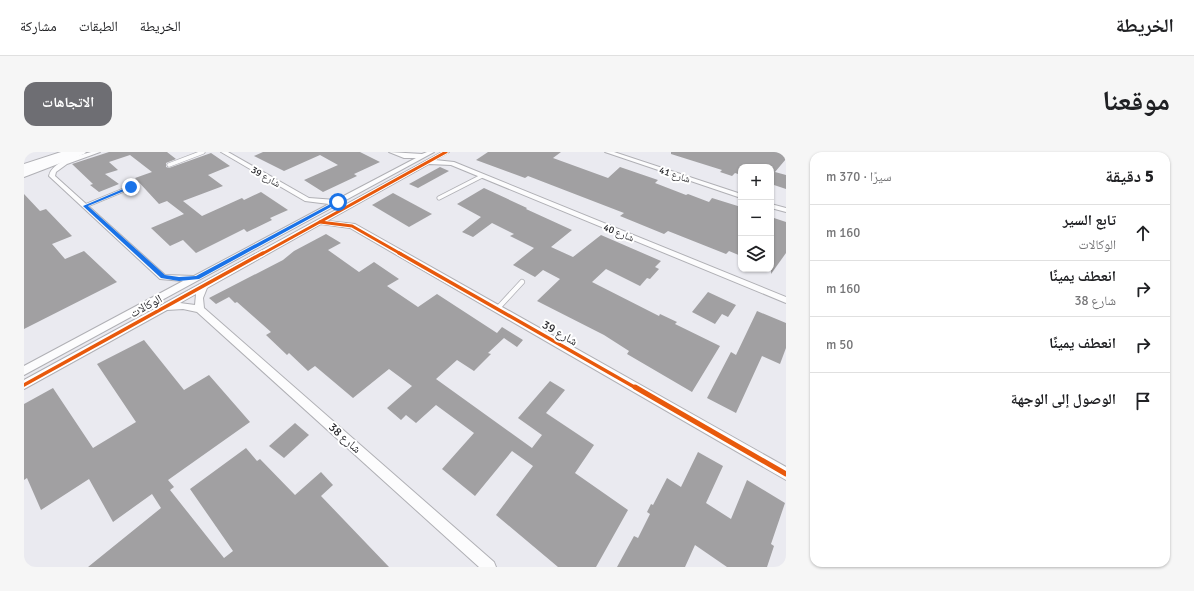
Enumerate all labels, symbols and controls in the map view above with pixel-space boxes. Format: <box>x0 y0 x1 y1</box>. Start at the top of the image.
text: الخريطة <box>1116 14 1174 38</box>
text: مشاركة <box>20 18 57 35</box>
text: الطبقات <box>79 18 118 35</box>
text: الخريطة <box>140 18 181 35</box>
button: الاتجاهات <box>24 82 112 126</box>
text: موقعنا <box>1102 84 1170 118</box>
street label: شارع 39 <box>249 164 283 190</box>
street label: شارع 41 <box>658 164 692 186</box>
map controls <box>738 164 774 272</box>
button: + <box>738 164 774 200</box>
text: 5 دقيقة <box>1105 166 1154 187</box>
text: سيرًا · 370 m <box>826 169 892 185</box>
route end <box>122 178 140 196</box>
route start <box>329 193 347 211</box>
button: − <box>738 200 774 236</box>
text: تابع السير <box>1063 211 1116 229</box>
street label: شارع 40 <box>602 221 636 245</box>
icon: ahead <box>1132 222 1154 244</box>
text: 160 m <box>826 225 860 241</box>
button: layers <box>738 236 774 272</box>
text: الوكالات <box>1079 237 1116 253</box>
text: انعطف يمينًا <box>1049 267 1116 285</box>
icon: right <box>1132 278 1154 300</box>
text: 160 m <box>826 281 860 297</box>
street label: الوكالات <box>128 291 165 321</box>
text: شارع 38 <box>1074 293 1116 309</box>
street label: شارع 39 <box>539 317 580 350</box>
text: انعطف يمينًا <box>1049 334 1116 352</box>
icon: right <box>1132 334 1154 356</box>
text: 50 m <box>826 337 853 353</box>
text: الوصول إلى الوجهة <box>1011 390 1116 408</box>
icon: arrive <box>1132 390 1154 412</box>
street label: شارع 38 <box>325 420 364 457</box>

